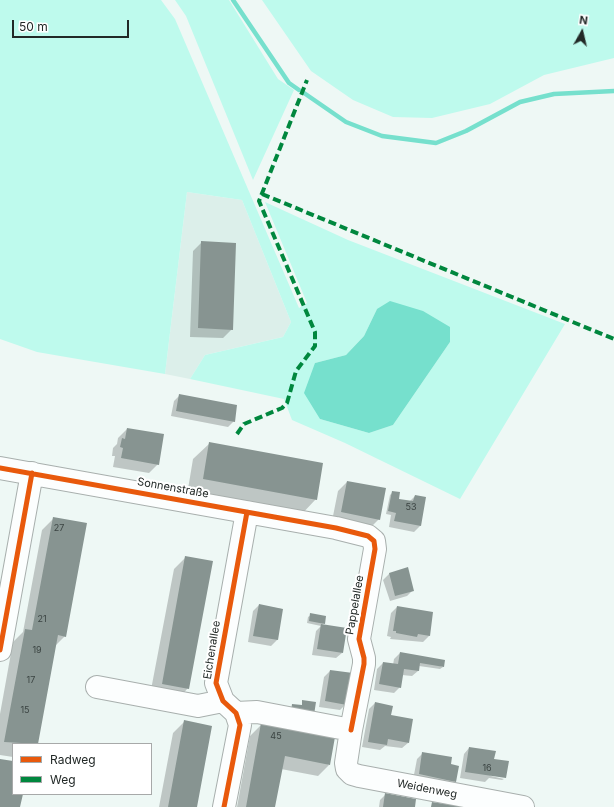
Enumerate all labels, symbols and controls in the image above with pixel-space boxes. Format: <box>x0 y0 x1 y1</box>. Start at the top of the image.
scale bar <box>14 12 131 38</box>
north arrow <box>562 12 602 52</box>
text: N <box>579 13 589 28</box>
text: 50 m <box>19 19 48 34</box>
street label: Sonnenstraße <box>136 475 210 501</box>
house number: 53 <box>405 502 417 512</box>
house number: 27 <box>54 523 64 533</box>
street label: Pappelallee <box>343 574 367 636</box>
house number: 21 <box>37 614 47 624</box>
street label: Eichenallee <box>201 620 223 680</box>
house number: 19 <box>32 645 42 655</box>
house number: 17 <box>27 675 35 685</box>
house number: 15 <box>20 705 30 715</box>
house number: 45 <box>270 731 282 741</box>
legend <box>12 743 152 795</box>
text: Radweg <box>50 752 96 767</box>
house number: 16 <box>482 763 492 773</box>
text: Weg <box>50 772 76 787</box>
street label: Weidenweg <box>396 777 458 801</box>

